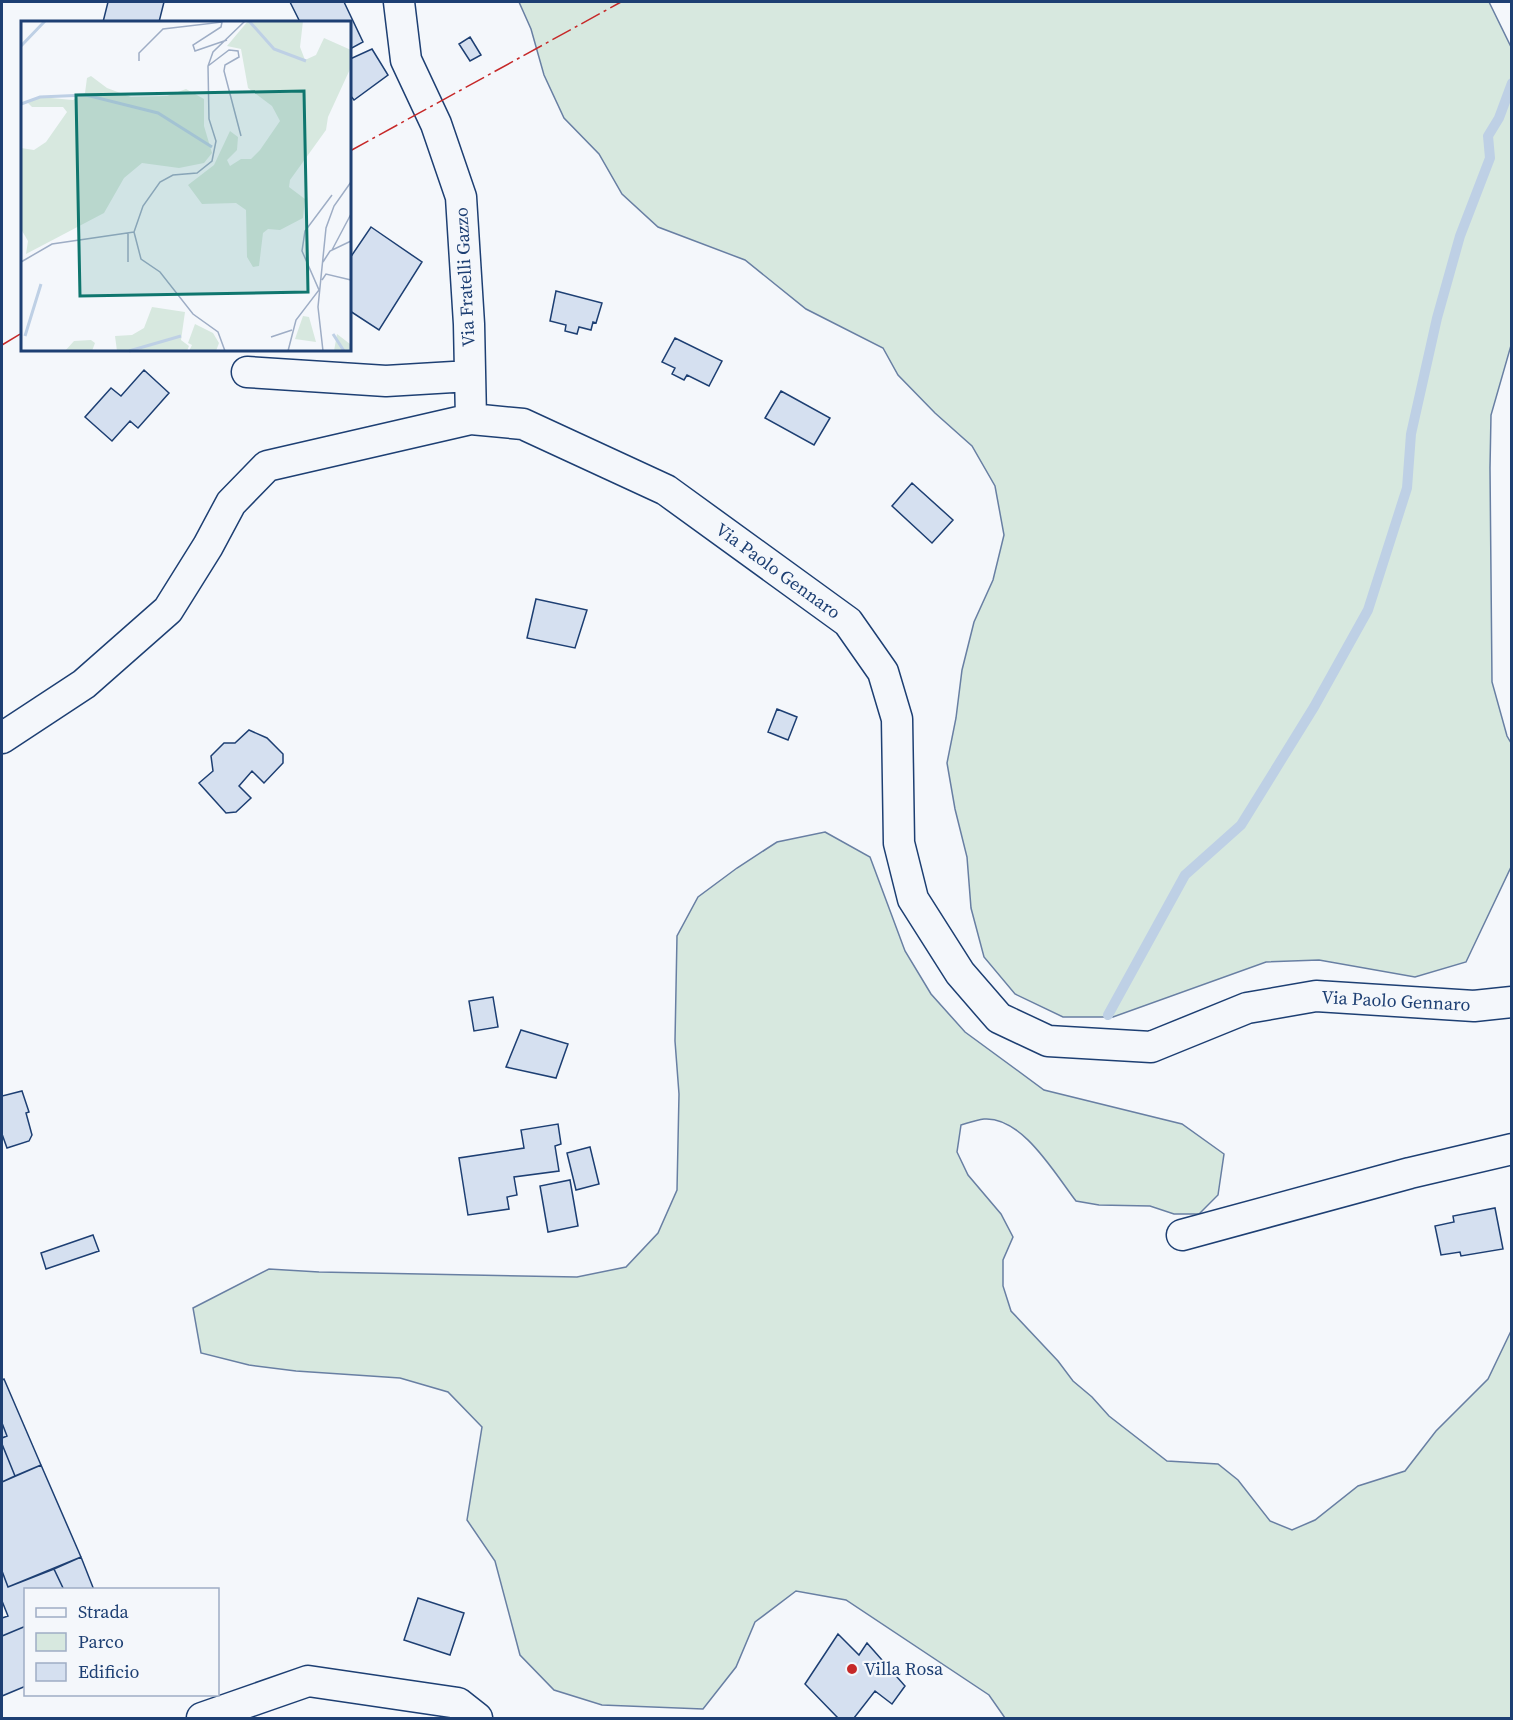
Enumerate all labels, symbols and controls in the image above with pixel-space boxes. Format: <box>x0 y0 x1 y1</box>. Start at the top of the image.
inset map <box>21 21 351 351</box>
street label: Via Fratelli Gazzo <box>448 206 481 347</box>
street label: Via Paolo Gennaro <box>711 517 846 625</box>
street label: Via Paolo Gennaro <box>1321 984 1471 1017</box>
legend <box>24 1588 219 1696</box>
text: Strada <box>78 1599 129 1624</box>
text: Parco <box>78 1629 124 1654</box>
place label: Villa Rosa <box>864 1656 944 1681</box>
text: Edificio <box>78 1659 139 1684</box>
marker: Villa Rosa <box>845 1662 859 1676</box>

